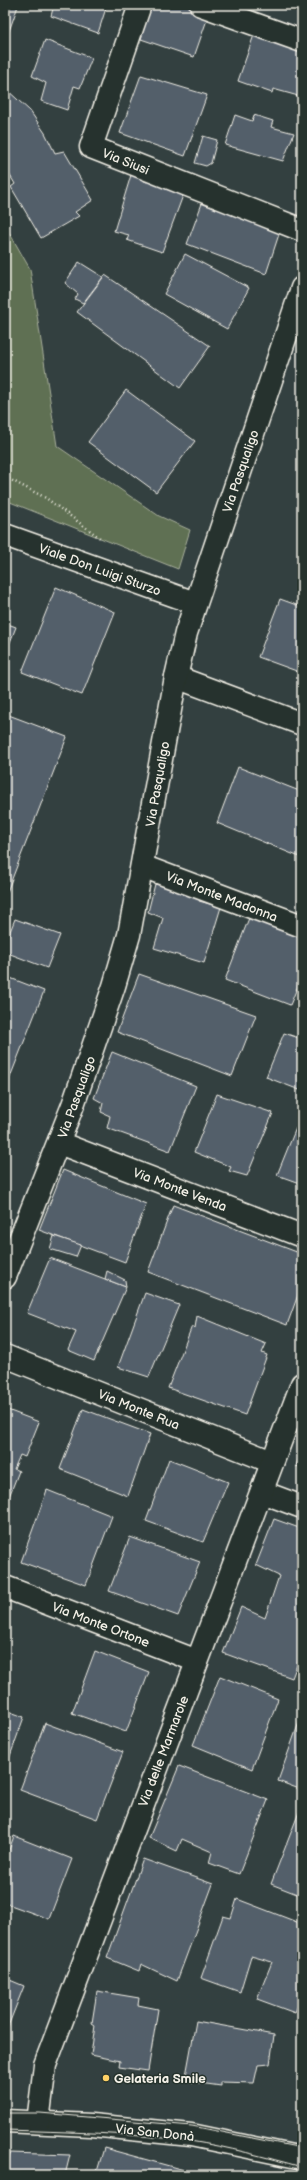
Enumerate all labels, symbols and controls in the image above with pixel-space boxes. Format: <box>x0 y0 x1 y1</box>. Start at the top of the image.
street label: Via Siusi <box>100 145 151 179</box>
street label: Via Pasqualigo <box>219 428 263 515</box>
street label: Viale Don Luigi Sturzo <box>36 540 163 600</box>
street label: Via Pasqualigo <box>143 740 173 828</box>
street label: Via Monte Madonna <box>164 868 280 926</box>
street label: Via Pasqualigo <box>55 1054 99 1141</box>
street label: Via Monte Venda <box>130 1165 229 1215</box>
street label: Via Monte Rua <box>96 1386 182 1434</box>
street label: Via Monte Ortone <box>49 1599 152 1651</box>
street label: Via delle Marmarole <box>135 1693 193 1809</box>
place label: Gelateria Smile <box>114 2071 206 2087</box>
marker: Gelateria Smile <box>101 2073 111 2083</box>
street label: Via San Donà <box>115 2121 195 2145</box>

